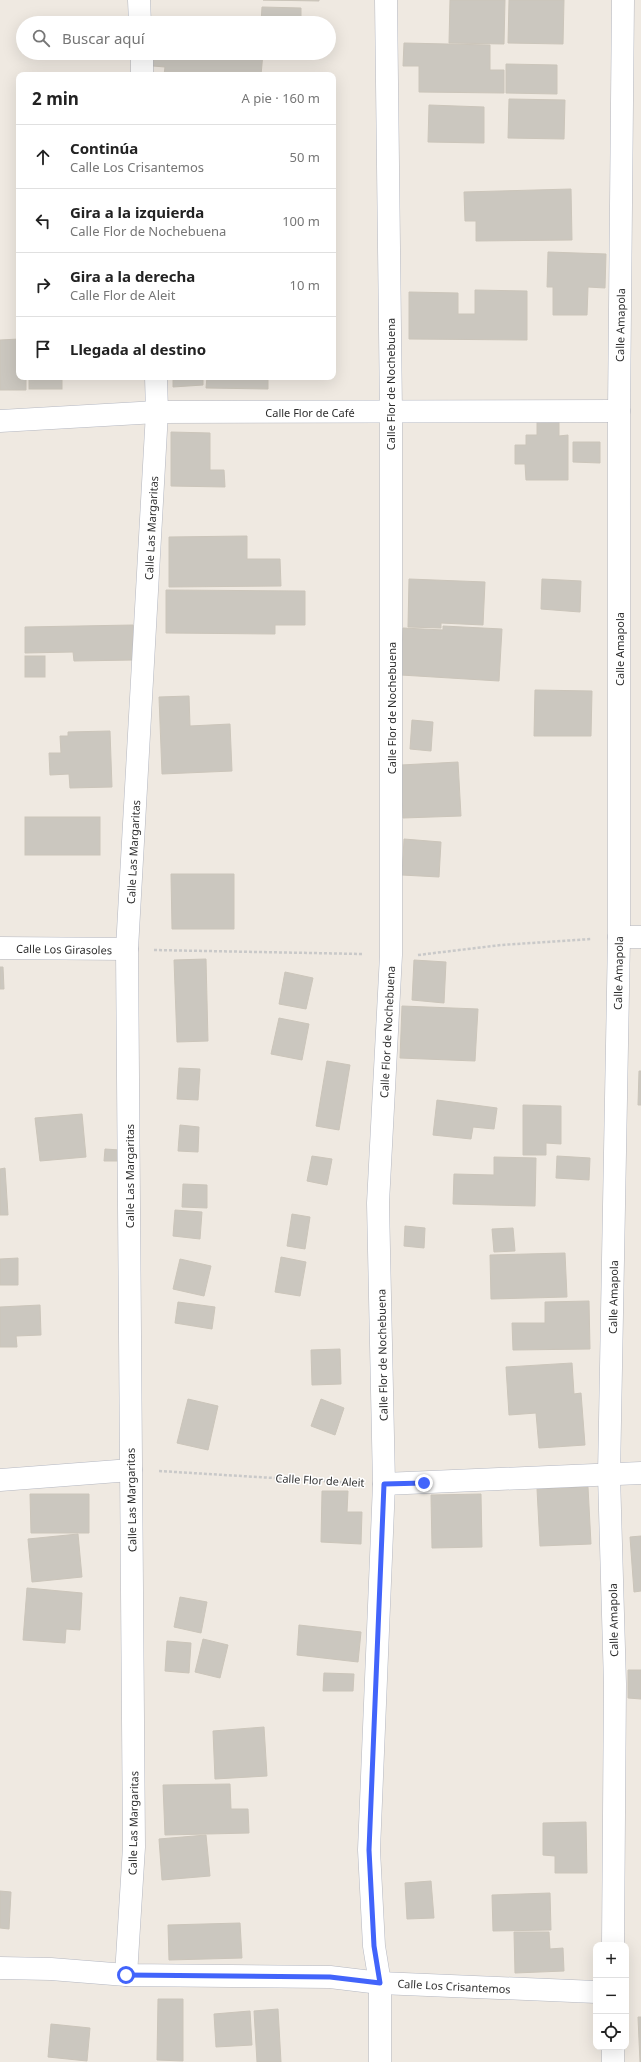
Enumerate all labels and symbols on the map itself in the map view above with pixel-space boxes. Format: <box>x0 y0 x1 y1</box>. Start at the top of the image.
street label: Calle Amapola <box>612 288 628 362</box>
street label: Calle Flor de Nochebuena <box>383 318 398 450</box>
street label: Calle Flor de Café <box>265 405 355 420</box>
street label: Calle Las Margaritas <box>141 476 161 580</box>
street label: Calle Amapola <box>612 612 627 686</box>
street label: Calle Flor de Nochebuena <box>384 642 399 774</box>
street label: Calle Las Margaritas <box>123 800 143 904</box>
street label: Calle Amapola <box>610 936 626 1010</box>
street label: Calle Los Girasoles <box>16 941 112 957</box>
street label: Calle Flor de Nochebuena <box>376 966 398 1098</box>
street label: Calle Las Margaritas <box>122 1124 137 1228</box>
street label: Calle Amapola <box>605 1260 621 1334</box>
street label: Calle Flor de Nochebuena <box>373 1289 391 1421</box>
street label: Calle Las Margaritas <box>123 1448 139 1552</box>
street label: Calle Flor de Aleit <box>275 1470 365 1490</box>
route end <box>415 1474 433 1492</box>
street label: Calle Amapola <box>605 1583 621 1657</box>
street label: Calle Las Margaritas <box>125 1771 141 1875</box>
route start <box>117 1966 135 1984</box>
street label: Calle Los Crisantemos <box>397 1976 511 1996</box>

